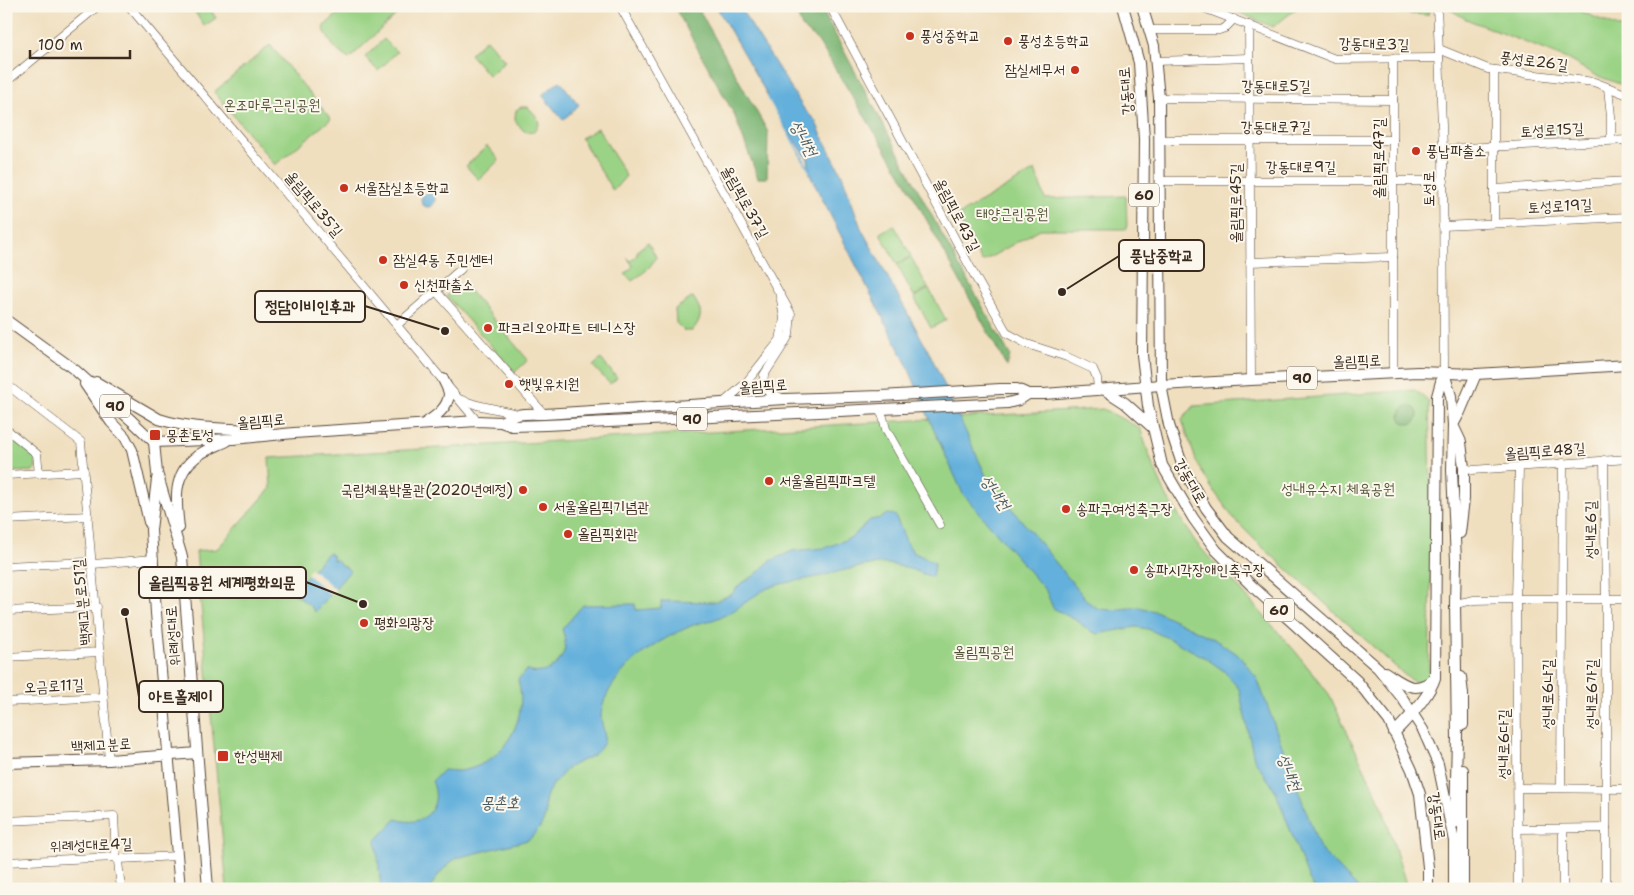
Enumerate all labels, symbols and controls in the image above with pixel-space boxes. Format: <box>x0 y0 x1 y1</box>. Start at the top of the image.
place label: 풍성중학교 <box>920 26 980 46</box>
scale bar <box>30 28 130 60</box>
marker: 풍성중학교 <box>904 30 916 42</box>
place label: 풍성초등학교 <box>1018 31 1090 51</box>
street label: 강동대로3길 <box>1338 33 1410 55</box>
text: 100 m <box>38 35 83 55</box>
marker: 풍성초등학교 <box>1002 35 1014 47</box>
street label: 풍성로26길 <box>1499 47 1569 75</box>
place label: 잠실세무서 <box>1005 60 1065 80</box>
marker: 잠실세무서 <box>1069 64 1081 76</box>
street label: 강동대로 <box>1114 66 1138 116</box>
street label: 강동대로5길 <box>1241 76 1311 96</box>
park label: 온조마루근린공원 <box>224 95 320 115</box>
water label: 성내천 <box>785 116 823 162</box>
street label: 강동대로7길 <box>1241 117 1311 137</box>
street label: 올림픽로47길 <box>1369 118 1389 198</box>
street label: 토성로15길 <box>1520 118 1584 142</box>
place label: 풍납파출소 <box>1426 141 1486 161</box>
marker: 풍납파출소 <box>1410 145 1422 157</box>
street label: 강동대로9길 <box>1266 157 1336 177</box>
street label: 올림픽로37길 <box>717 162 773 242</box>
street label: 올림픽로45길 <box>1226 163 1246 243</box>
street label: 올림픽로35길 <box>281 167 347 241</box>
street label: 토성로 <box>1419 171 1439 207</box>
street label: 올림픽로43길 <box>929 175 985 255</box>
place label: 서울잠실초등학교 <box>354 178 451 198</box>
marker: 서울잠실초등학교 <box>338 182 350 194</box>
road number: 60 <box>1129 184 1159 206</box>
street label: 토성로19길 <box>1527 194 1593 218</box>
park label: 태양근린공원 <box>976 204 1048 224</box>
callout: 풍납중학교 <box>1119 240 1204 271</box>
text: 풍납중학교 <box>1130 245 1194 266</box>
place label: 잠실4동 주민센터 <box>393 250 493 270</box>
marker: 잠실4동 주민센터 <box>377 254 389 266</box>
place label: 신천파출소 <box>414 275 474 295</box>
marker: 신천파출소 <box>398 279 410 291</box>
callout: 정담이비인후과 <box>255 291 365 322</box>
text: 정담이비인후과 <box>265 296 355 317</box>
place label: 파크리오아파트 테니스장 <box>498 318 636 338</box>
marker: 파크리오아파트 테니스장 <box>482 322 494 334</box>
street label: 올림픽로 <box>1333 350 1381 372</box>
road number: 90 <box>1287 366 1317 389</box>
place label: 햇빛유치원 <box>519 374 579 394</box>
street label: 올림픽로 <box>738 374 788 398</box>
marker: 햇빛유치원 <box>503 378 515 390</box>
road number: 90 <box>100 394 130 418</box>
road number: 90 <box>677 408 707 430</box>
street label: 올림픽로 <box>236 409 286 433</box>
place label: 몽촌토성 <box>166 425 214 445</box>
marker: 몽촌토성 <box>148 428 162 442</box>
street label: 올림픽로48길 <box>1504 438 1586 464</box>
street label: 강동대로 <box>1169 455 1211 507</box>
water label: 성내천 <box>976 470 1016 516</box>
place label: 서울올림픽파크텔 <box>779 471 876 491</box>
marker: 서울올림픽파크텔 <box>763 475 775 487</box>
park label: 성내유수지 체육공원 <box>1281 479 1395 499</box>
place label: 국립체육박물관(2020년예정) <box>341 480 513 500</box>
marker: 국립체육박물관(2020년예정) <box>517 484 529 496</box>
place label: 서울올림픽기념관 <box>553 497 650 517</box>
place label: 송파구여성축구장 <box>1076 499 1173 519</box>
street label: 성내로6길 <box>1580 500 1602 560</box>
marker: 서울올림픽기념관 <box>537 501 549 513</box>
marker: 송파구여성축구장 <box>1060 503 1072 515</box>
place label: 올림픽회관 <box>578 524 638 544</box>
marker: 올림픽회관 <box>562 528 574 540</box>
street label: 백제고분로51길 <box>68 558 96 646</box>
place label: 송파시각장애인축구장 <box>1144 560 1265 580</box>
marker: 송파시각장애인축구장 <box>1128 564 1140 576</box>
callout: 올림픽공원 세계평화의문 <box>139 567 306 598</box>
text: 올림픽공원 세계평화의문 <box>148 572 296 593</box>
road number: 60 <box>1264 598 1294 622</box>
street label: 위례성대로 <box>161 605 185 667</box>
place label: 평화의광장 <box>374 613 434 633</box>
marker: 평화의광장 <box>358 617 370 629</box>
park label: 올림픽공원 <box>954 642 1014 662</box>
street label: 성내로6나길 <box>1538 659 1558 729</box>
street label: 성내로6가길 <box>1582 659 1602 729</box>
street label: 오금로11길 <box>23 674 85 698</box>
callout: 아트홀제이 <box>139 681 223 712</box>
text: 아트홀제이 <box>148 686 213 707</box>
street label: 성내로6다길 <box>1494 709 1514 779</box>
street label: 백제고분로 <box>70 733 132 757</box>
place label: 한성백제 <box>234 746 282 766</box>
marker: 한성백제 <box>216 749 230 763</box>
water label: 성내천 <box>1273 750 1307 796</box>
street label: 강동대로 <box>1424 791 1450 841</box>
water label: 몽촌호 <box>481 792 519 813</box>
street label: 위례성대로4길 <box>49 834 133 856</box>

